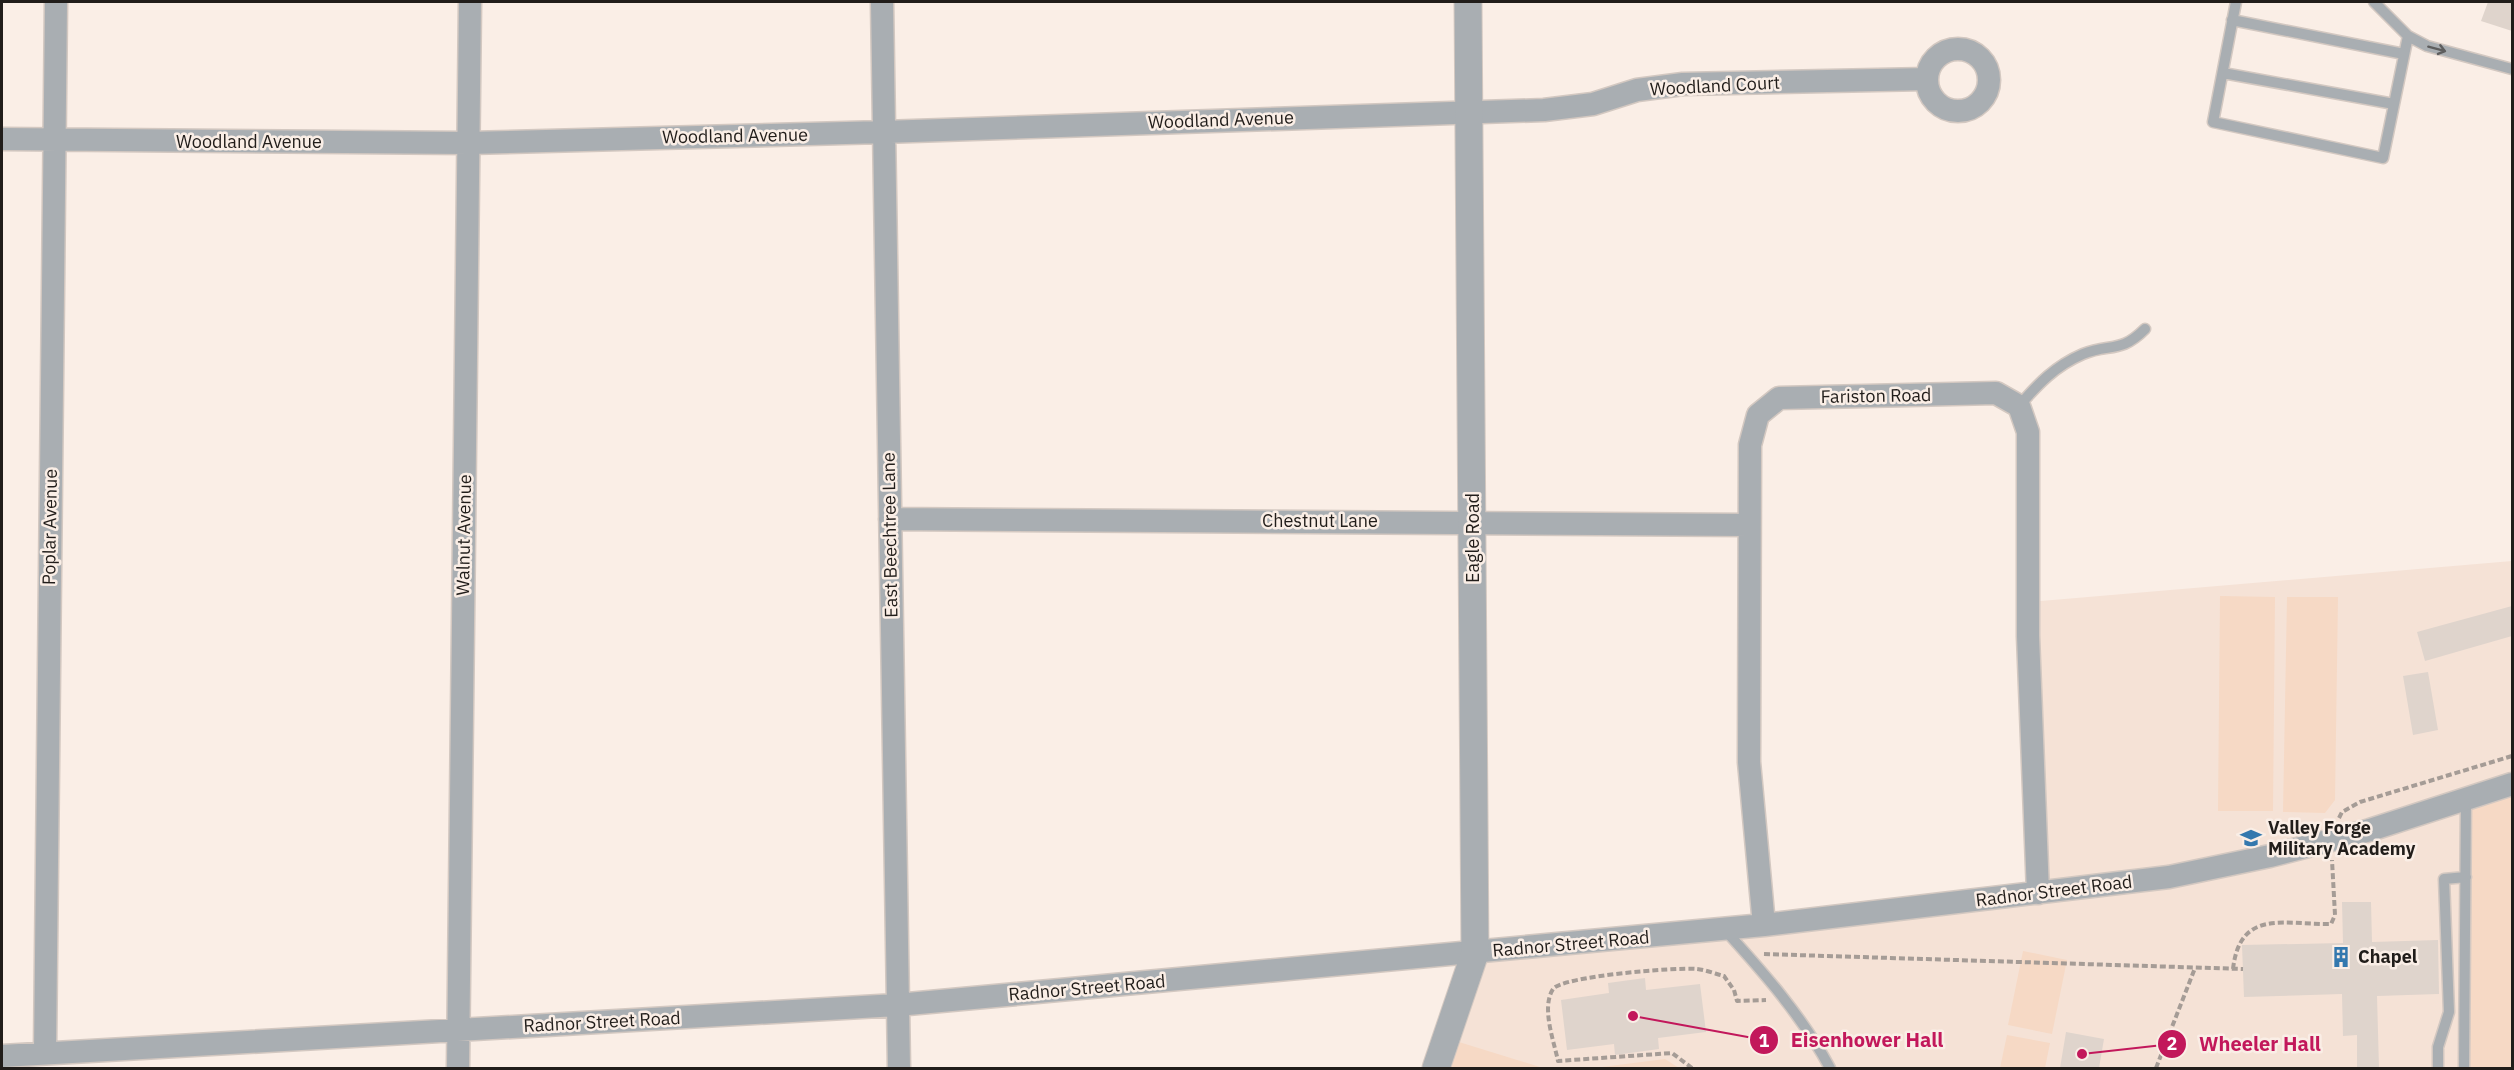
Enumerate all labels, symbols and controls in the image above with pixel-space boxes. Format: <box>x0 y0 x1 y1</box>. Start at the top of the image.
one-way arrow <box>2427 43 2446 55</box>
street label: Woodland Court <box>1649 71 1781 100</box>
street label: Woodland Avenue <box>1148 105 1294 134</box>
street label: Woodland Avenue <box>662 123 808 148</box>
street label: Woodland Avenue <box>176 130 322 153</box>
street label: Fariston Road <box>1820 383 1932 408</box>
street label: East Beechtree Lane <box>877 452 902 618</box>
street label: Poplar Avenue <box>37 468 62 585</box>
street label: Walnut Avenue <box>451 474 476 596</box>
street label: Eagle Road <box>1461 493 1484 583</box>
street label: Chestnut Lane <box>1262 509 1378 532</box>
place label: Valley Forge Military Academy <box>2268 816 2416 860</box>
school or university icon: Valley Forge Military Academy <box>2239 826 2263 850</box>
street label: Radnor Street Road <box>1974 869 2134 912</box>
street label: Radnor Street Road <box>1491 925 1650 962</box>
building icon: Chapel <box>2329 945 2353 969</box>
place label: Chapel <box>2358 945 2418 968</box>
street label: Radnor Street Road <box>1007 969 1166 1006</box>
street label: Radnor Street Road <box>523 1006 681 1037</box>
callout: Eisenhower Hall <box>1749 1021 1956 1059</box>
callout: Wheeler Hall <box>2157 1025 2333 1063</box>
text: Eisenhower Hall <box>1791 1026 1943 1053</box>
text: 1 <box>1759 1029 1770 1052</box>
text: Wheeler Hall <box>2199 1030 2321 1057</box>
text: 2 <box>2167 1032 2177 1055</box>

